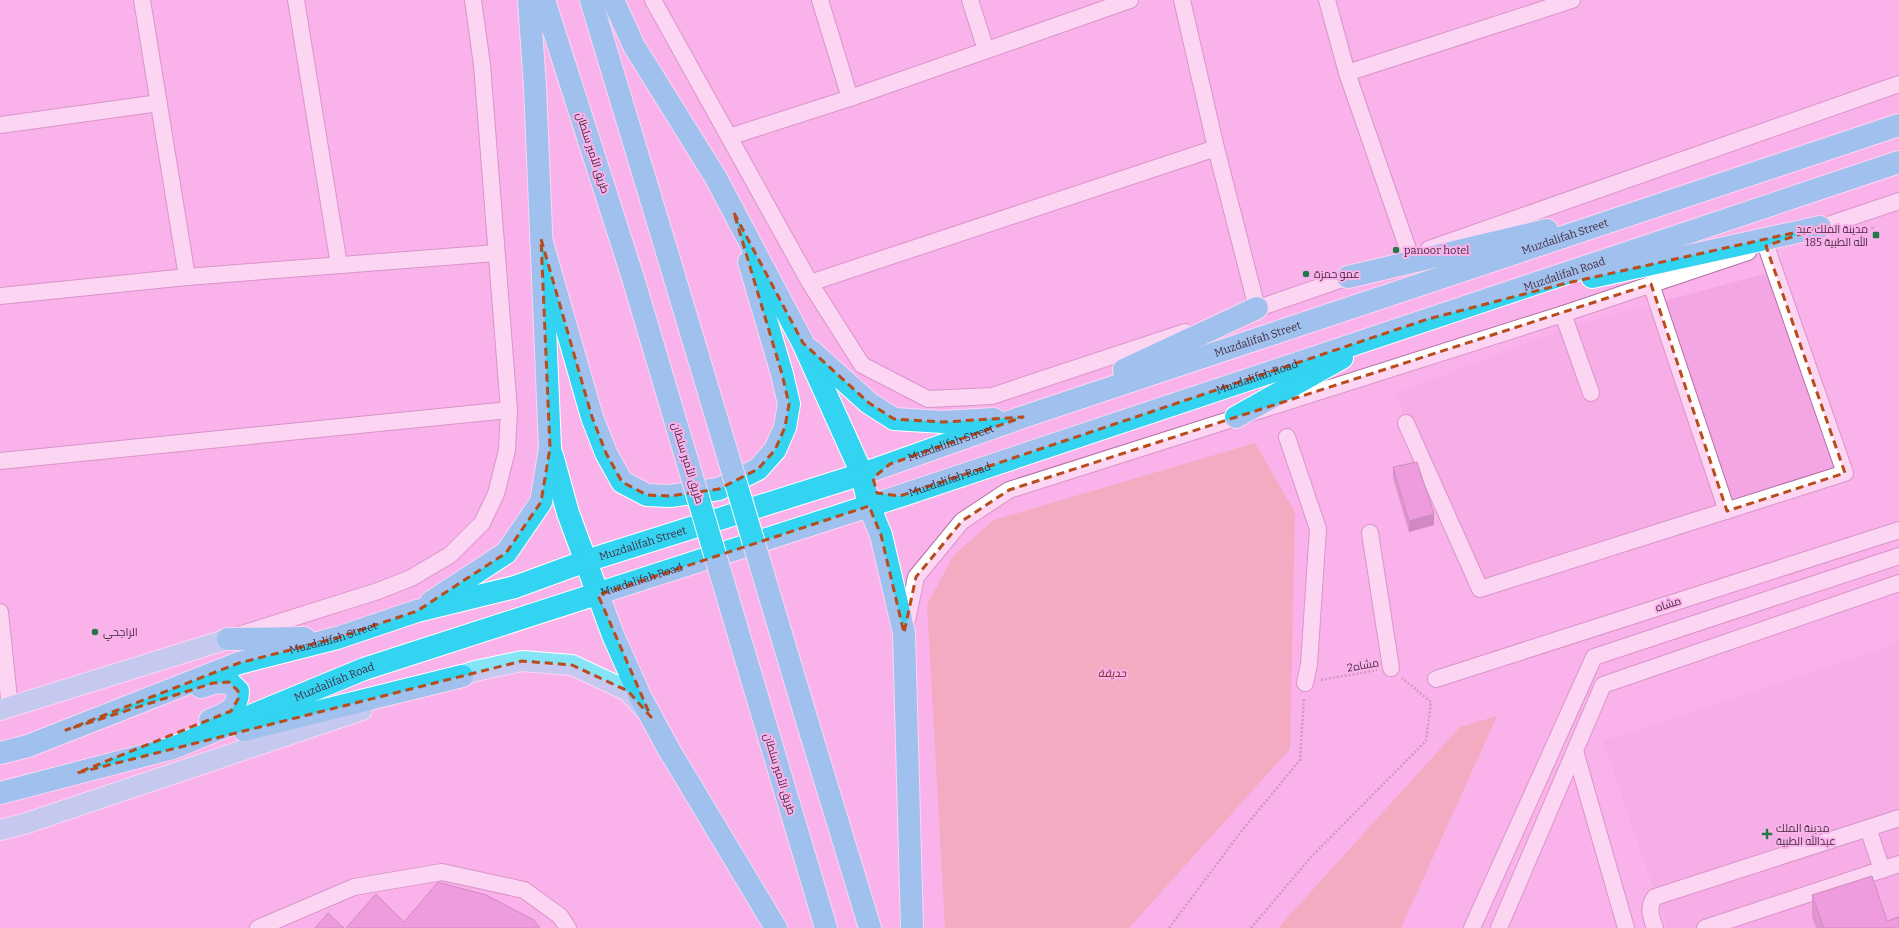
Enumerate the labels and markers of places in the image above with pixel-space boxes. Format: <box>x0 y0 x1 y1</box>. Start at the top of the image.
place label: مدينة الملك عبد الله الطبية 185 <box>1797 223 1868 249</box>
marker: مدينة الملك عبد الله الطبية 185 <box>1871 230 1881 240</box>
place label: panoor hotel <box>1404 244 1469 257</box>
marker: panoor hotel <box>1391 245 1401 255</box>
place label: عمو حمزة <box>1314 268 1360 281</box>
marker: عمو حمزة <box>1301 269 1311 279</box>
place label: الراجحي <box>103 626 138 641</box>
marker: الراجحي <box>90 627 100 637</box>
place label: مدينة الملك عبدالله الطبية <box>1776 822 1835 848</box>
marker: مدينة الملك عبدالله الطبية <box>1761 828 1773 840</box>

